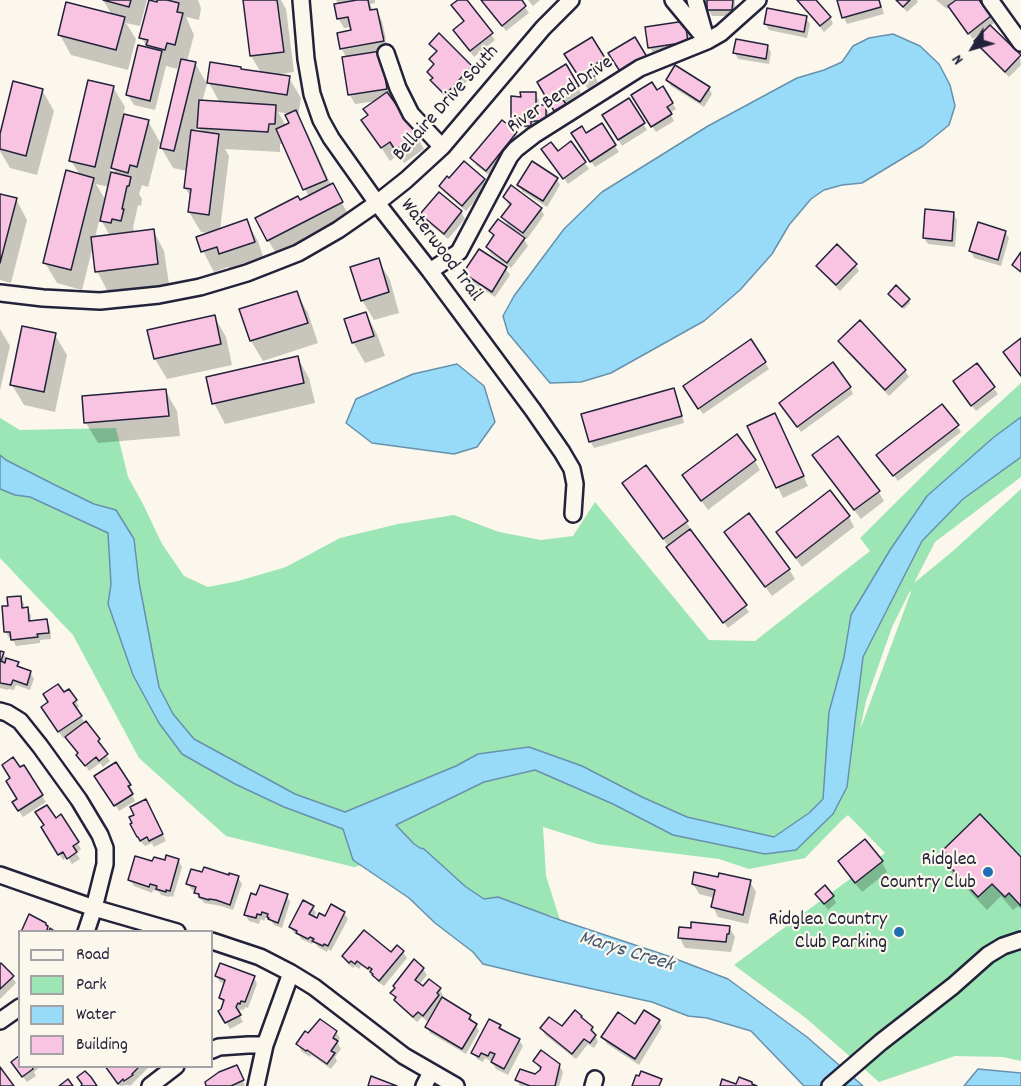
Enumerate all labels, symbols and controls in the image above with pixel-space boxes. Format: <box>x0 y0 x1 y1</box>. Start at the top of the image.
north arrow <box>943 18 1003 78</box>
street label: Bellaire Drive South <box>389 41 505 167</box>
text: N <box>947 49 970 69</box>
street label: River Bend Drive <box>503 52 619 140</box>
street label: Waterwood Trail <box>394 195 486 307</box>
place label: Ridglea Country Club <box>880 849 976 896</box>
marker: Ridglea Country Club <box>981 865 995 879</box>
place label: Ridglea Country Club Parking <box>768 909 887 956</box>
marker: Ridglea Country Club Parking <box>892 925 906 939</box>
water label: Marys Creek <box>576 927 676 979</box>
legend <box>18 930 213 1068</box>
text: Road <box>76 943 110 968</box>
text: Park <box>76 973 107 998</box>
text: Water <box>76 1003 116 1028</box>
text: Building <box>76 1033 128 1058</box>

